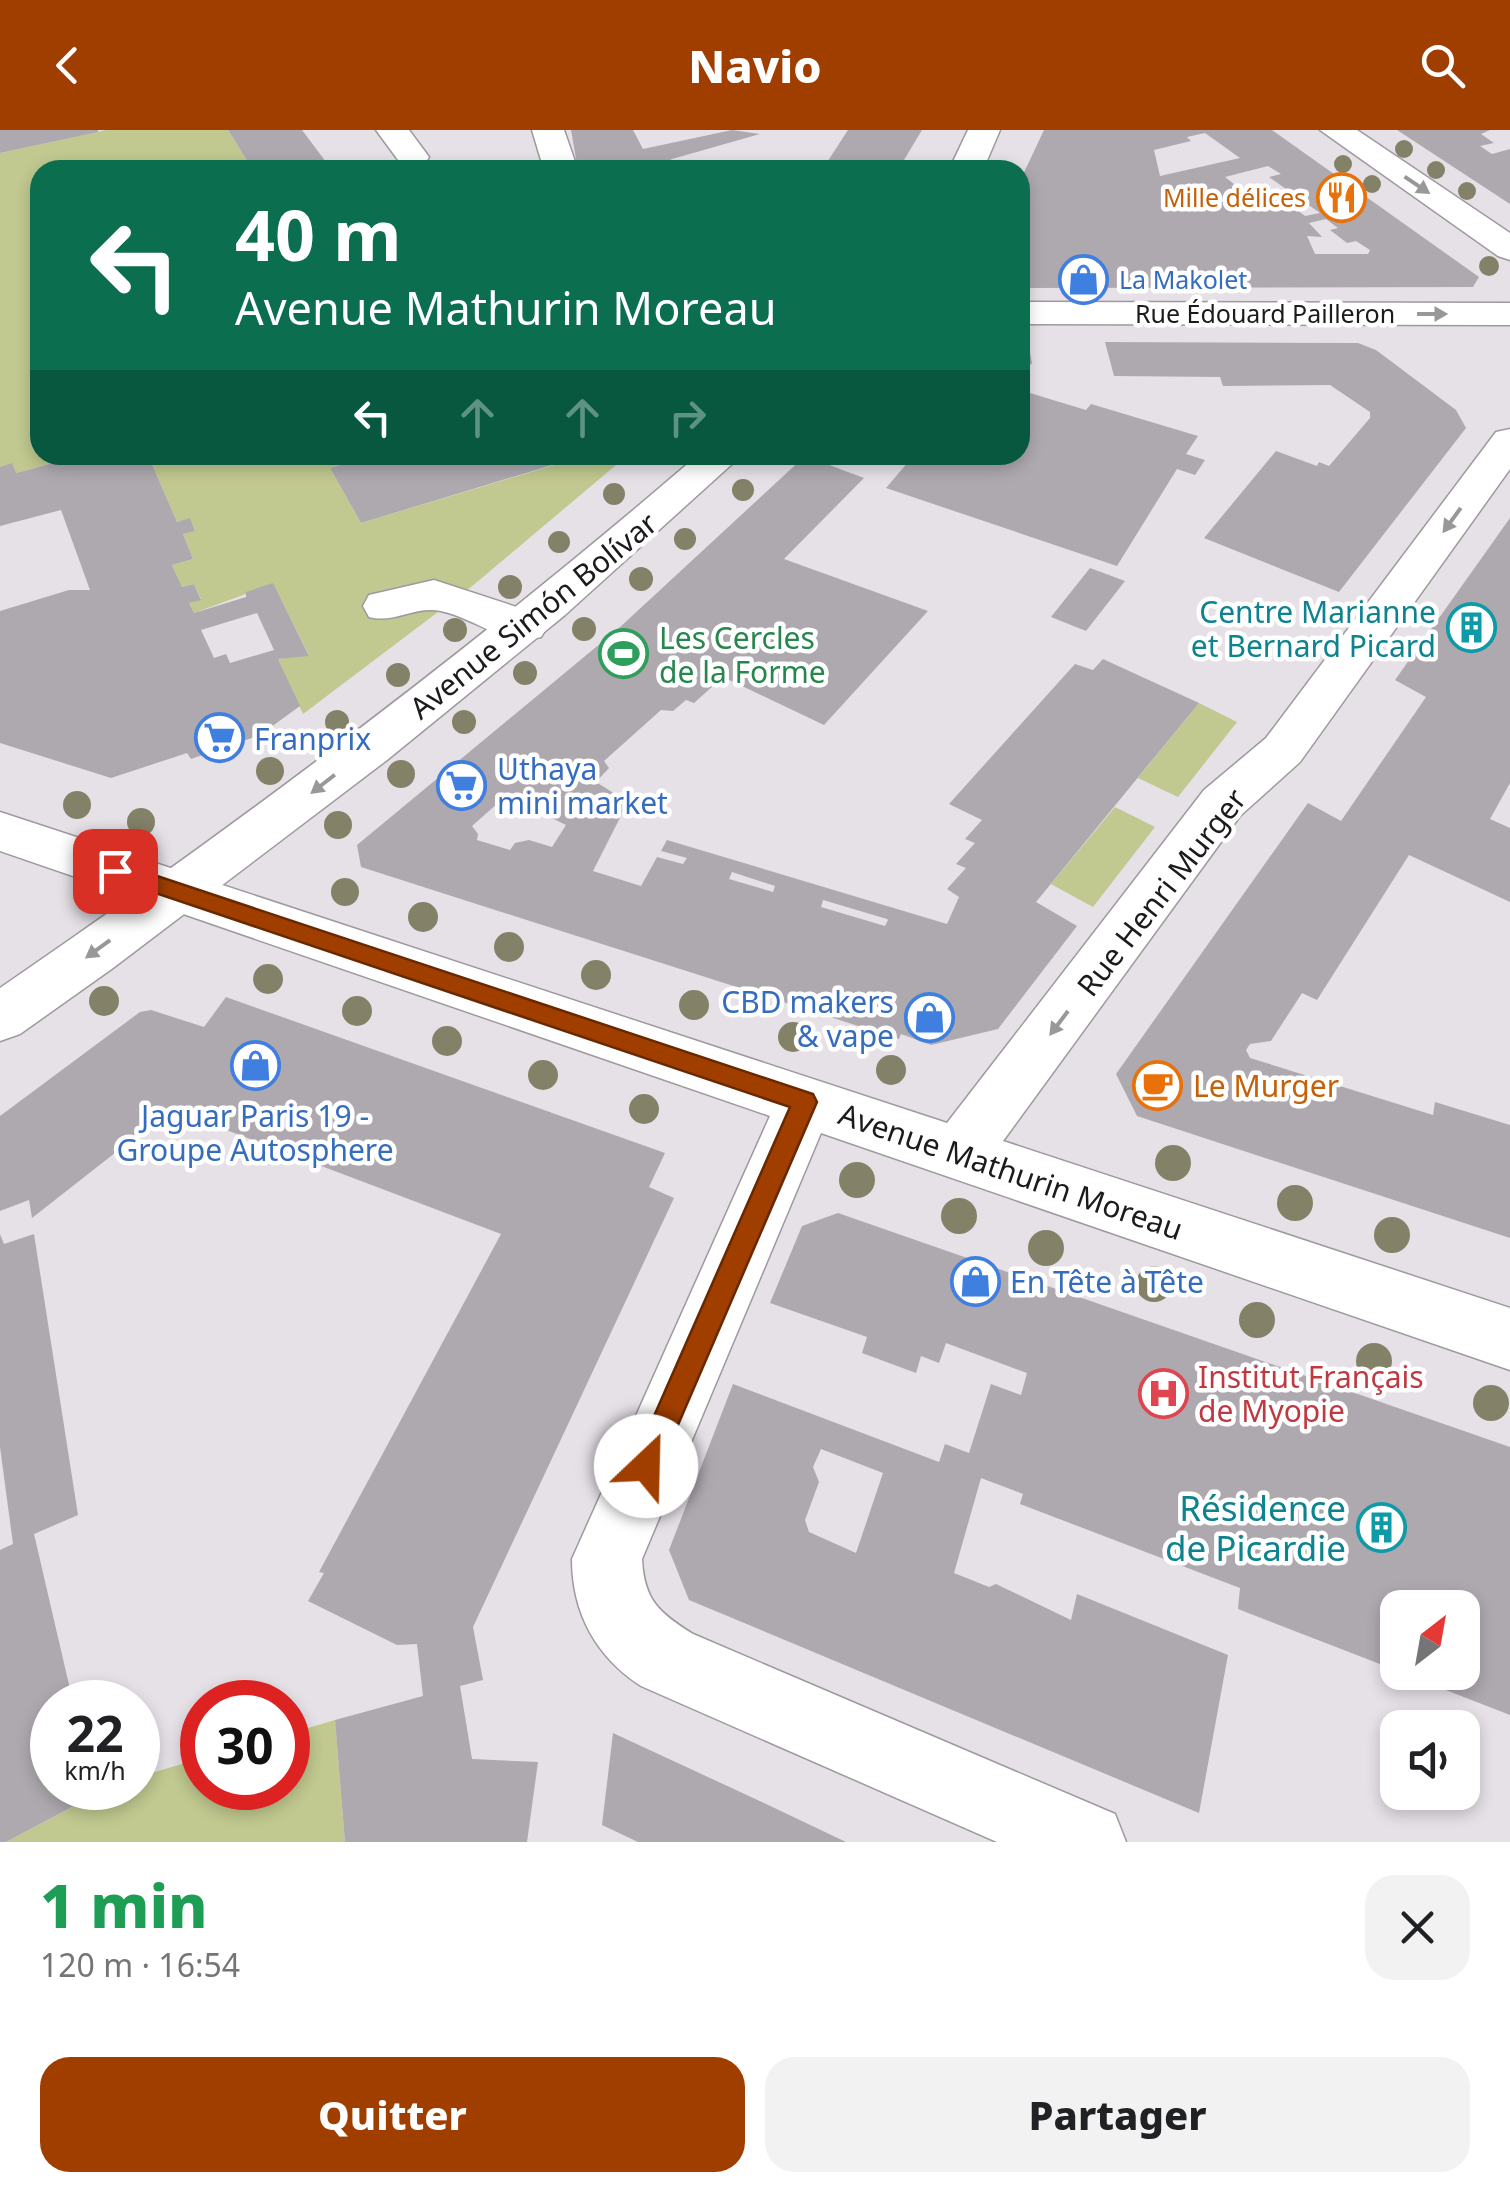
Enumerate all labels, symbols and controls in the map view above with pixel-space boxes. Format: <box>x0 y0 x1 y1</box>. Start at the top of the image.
text: Navio <box>688 35 822 96</box>
icon: back <box>40 38 95 93</box>
icon: search <box>1415 38 1470 93</box>
restaurant icon: Mille délices <box>1315 171 1367 223</box>
one-way arrow <box>1403 175 1430 194</box>
place label: Mille délices <box>1163 180 1306 214</box>
text: 40 m <box>235 186 402 282</box>
icon: left <box>70 200 200 330</box>
shop icon: La Makolet <box>1058 253 1110 305</box>
place label: La Makolet <box>1119 262 1247 296</box>
text: Avenue Mathurin Moreau <box>235 277 777 338</box>
street label: Rue Édouard Pailleron <box>1135 296 1395 330</box>
one-way arrow <box>1417 306 1449 322</box>
icon: left <box>345 390 400 445</box>
icon: ahead <box>450 390 505 445</box>
icon: ahead <box>555 390 610 445</box>
icon: right <box>660 390 715 445</box>
street label: Avenue Simón Bolívar <box>401 502 665 728</box>
one-way arrow <box>1443 507 1463 533</box>
place label: Centre Marianne et Bernard Picard <box>1191 591 1436 666</box>
building icon: Centre Marianne et Bernard Picard <box>1445 602 1497 654</box>
place label: Les Cercles de la Forme <box>659 617 826 692</box>
sports icon: Les Cercles de la Forme <box>598 628 650 680</box>
supermarket icon: Franprix <box>193 712 245 764</box>
place label: Franprix <box>254 718 371 759</box>
place label: Uthaya mini market <box>497 748 668 823</box>
supermarket icon: Uthaya mini market <box>436 759 488 811</box>
one-way arrow <box>310 773 336 794</box>
street label: Rue Henri Murger <box>1067 780 1255 1004</box>
pin <box>73 829 158 914</box>
icon: arrive <box>88 844 143 899</box>
one-way arrow <box>85 939 112 958</box>
place label: CBD makers & vape <box>721 981 894 1056</box>
shop icon: CBD makers & vape <box>903 992 955 1044</box>
one-way arrow <box>1050 1010 1070 1036</box>
shop icon: Jaguar Paris 19 - Groupe Autosphere <box>229 1040 281 1092</box>
cafe icon: Le Murger <box>1132 1059 1184 1111</box>
place label: Le Murger <box>1193 1065 1339 1106</box>
street label: Avenue Mathurin Moreau <box>834 1093 1188 1249</box>
place label: Jaguar Paris 19 - Groupe Autosphere <box>116 1095 394 1170</box>
shop icon: En Tête à Tête <box>949 1255 1001 1307</box>
place label: En Tête à Tête <box>1010 1261 1204 1302</box>
place label: Institut Français de Myopie <box>1198 1356 1424 1431</box>
hospital icon: Institut Français de Myopie <box>1137 1367 1189 1419</box>
position arrow <box>594 1414 698 1518</box>
place label: Résidence de Picardie <box>1165 1484 1346 1571</box>
building icon: Résidence de Picardie <box>1355 1501 1407 1553</box>
north arrow <box>1380 1590 1480 1690</box>
map controls <box>1380 1590 1480 1810</box>
speed limit sign: 30 <box>180 1680 310 1810</box>
text: 22 <box>66 1699 124 1767</box>
button: sound <box>1380 1710 1480 1810</box>
text: km/h <box>64 1753 126 1787</box>
text: 1 min <box>40 1864 208 1946</box>
button: close <box>1365 1875 1470 1980</box>
text: 120 m · 16:54 <box>40 1943 240 1986</box>
button: Quitter <box>40 2057 745 2172</box>
button: Partager <box>765 2057 1470 2172</box>

